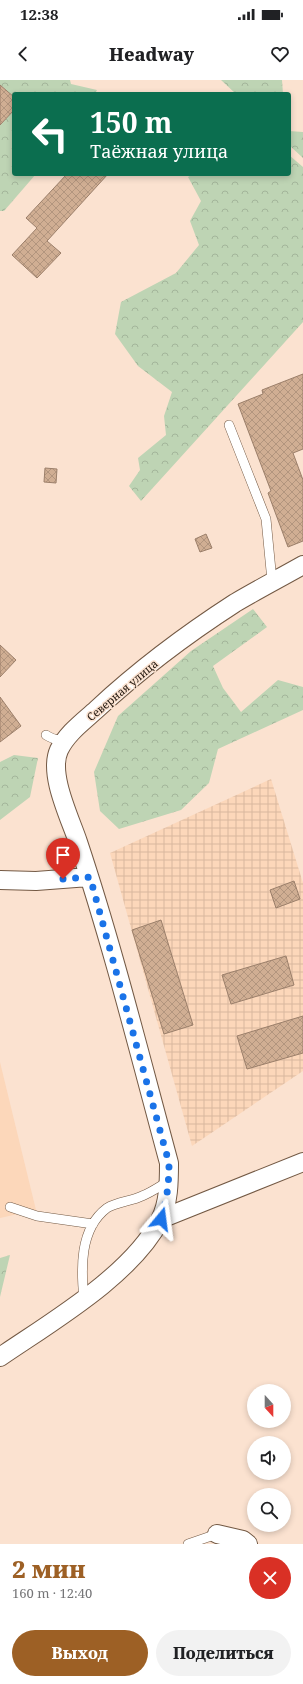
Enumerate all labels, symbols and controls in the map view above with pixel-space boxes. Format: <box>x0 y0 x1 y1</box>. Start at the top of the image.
text: 12:38 <box>20 4 58 24</box>
text: Headway <box>109 42 194 66</box>
icon: back <box>12 43 34 65</box>
icon: heart <box>269 43 291 65</box>
text: 150 m <box>90 103 172 141</box>
icon: left <box>24 108 76 160</box>
text: Таёжная улица <box>90 139 228 163</box>
street label: Северная улица <box>83 656 161 724</box>
pin <box>46 838 80 879</box>
icon: arrive <box>52 844 74 866</box>
position arrow <box>140 1198 182 1240</box>
north arrow <box>247 1384 291 1428</box>
map controls <box>247 1384 291 1532</box>
button: sound <box>247 1436 291 1480</box>
button: search <box>247 1488 291 1532</box>
text: 2 мин <box>12 1552 86 1585</box>
button: close <box>249 1557 291 1599</box>
text: 160 m · 12:40 <box>12 1584 92 1602</box>
button: Выход <box>12 1630 148 1676</box>
button: Поделиться <box>156 1630 291 1676</box>

